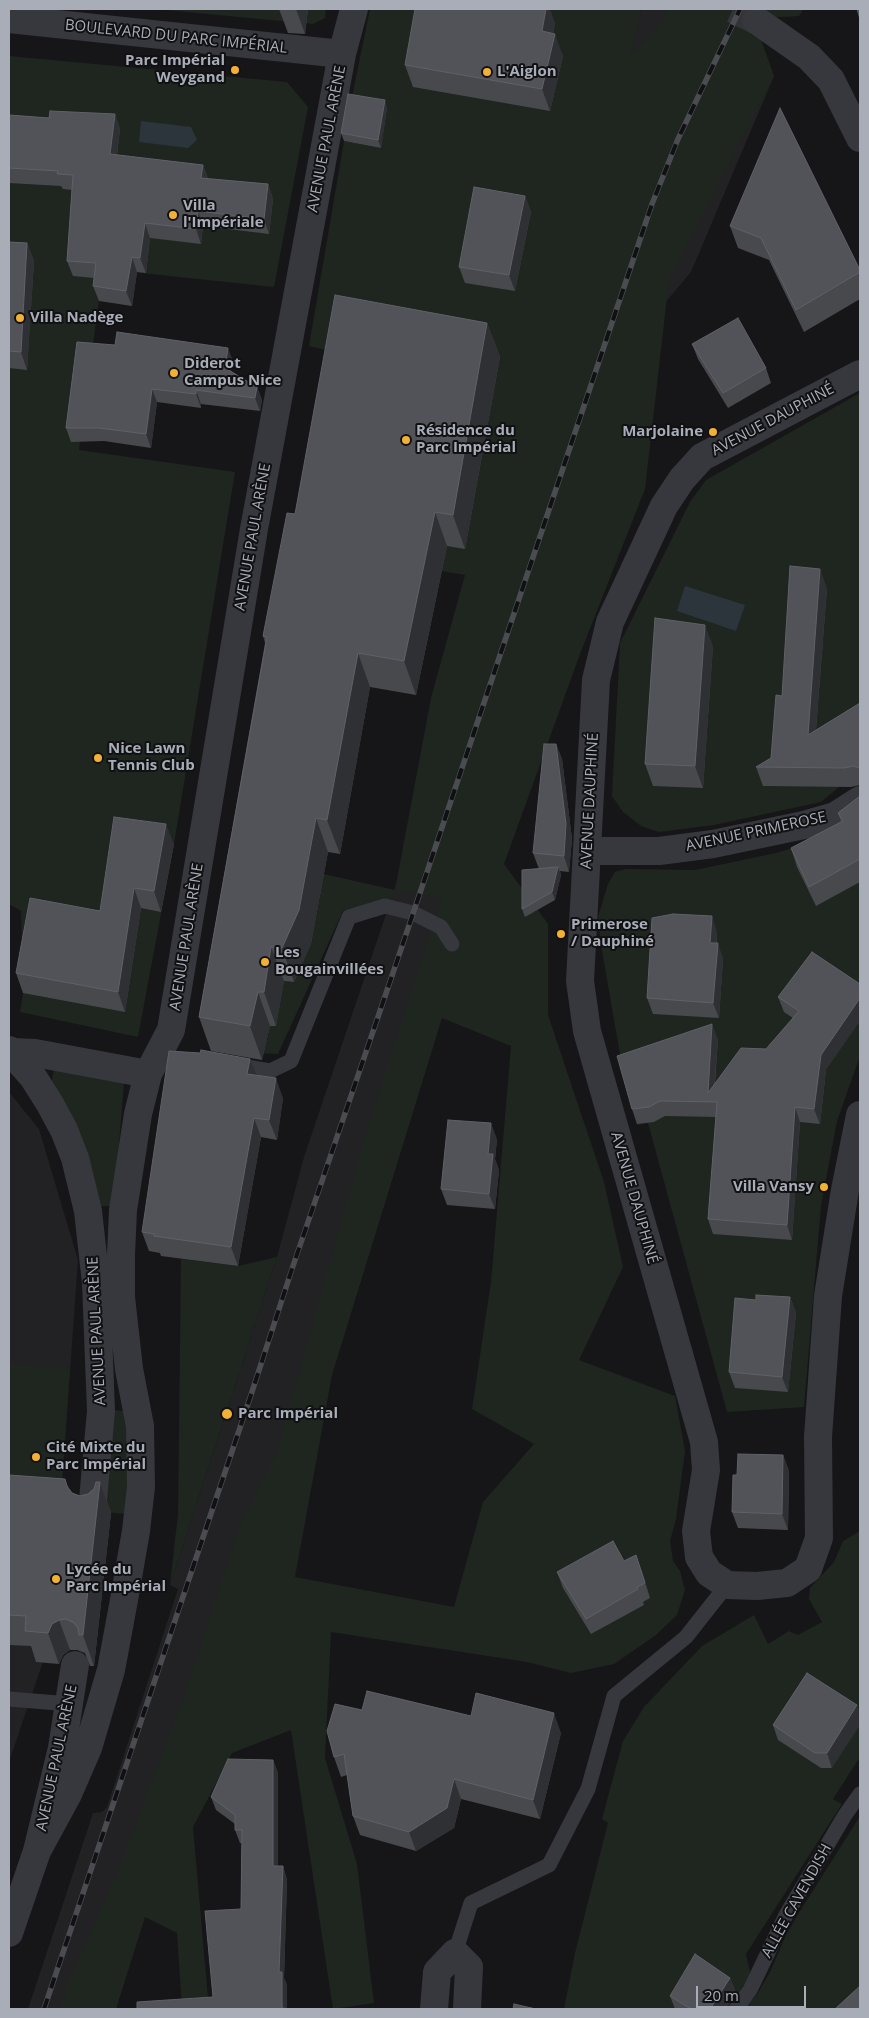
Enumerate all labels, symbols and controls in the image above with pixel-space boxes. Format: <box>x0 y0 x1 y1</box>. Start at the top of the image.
street label: BOULEVARD DU PARC IMPÉRIAL <box>64 16 288 58</box>
place label: Parc Impérial Weygand <box>125 52 225 87</box>
place label: L'Aiglon <box>497 63 557 81</box>
marker: Parc Impérial Weygand <box>229 64 241 76</box>
street label: AVENUE PAUL ARÈNE <box>304 64 350 214</box>
marker: L'Aiglon <box>481 66 493 78</box>
place label: Villa l'Impériale <box>183 197 264 232</box>
marker: Villa l'Impériale <box>167 209 179 221</box>
place label: Villa Nadège <box>30 309 123 327</box>
marker: Villa Nadège <box>14 312 26 324</box>
place label: Diderot Campus Nice <box>184 355 281 390</box>
marker: Diderot Campus Nice <box>168 367 180 379</box>
street label: AVENUE DAUPHINÉ <box>709 380 837 460</box>
place label: Résidence du Parc Impérial <box>416 422 516 457</box>
place label: Marjolaine <box>622 423 703 441</box>
marker: Marjolaine <box>707 426 719 438</box>
marker: Résidence du Parc Impérial <box>400 434 412 446</box>
street label: AVENUE PAUL ARÈNE <box>231 462 275 612</box>
street label: AVENUE DAUPHINÉ <box>577 732 603 870</box>
place label: Nice Lawn Tennis Club <box>108 740 195 775</box>
marker: Nice Lawn Tennis Club <box>92 752 104 764</box>
street label: AVENUE PRIMEROSE <box>684 808 828 856</box>
street label: AVENUE PAUL ARÈNE <box>166 862 208 1012</box>
place label: Primerose / Dauphiné <box>571 916 654 951</box>
marker: Primerose / Dauphiné <box>555 928 567 940</box>
place label: Les Bougainvillées <box>275 944 384 979</box>
marker: Les Bougainvillées <box>259 956 271 968</box>
street label: AVENUE DAUPHINÉ <box>607 1130 661 1266</box>
place label: Villa Vansy <box>733 1178 814 1196</box>
marker: Villa Vansy <box>818 1181 830 1193</box>
street label: AVENUE PAUL ARÈNE <box>84 1256 110 1406</box>
place label: Parc Impérial <box>238 1405 338 1423</box>
marker: Parc Impérial <box>220 1407 234 1421</box>
place label: Cité Mixte du Parc Impérial <box>46 1439 146 1474</box>
marker: Cité Mixte du Parc Impérial <box>30 1451 42 1463</box>
place label: Lycée du Parc Impérial <box>66 1561 166 1596</box>
marker: Lycée du Parc Impérial <box>50 1573 62 1585</box>
street label: AVENUE PAUL ARÈNE <box>33 1683 81 1833</box>
street label: ALLÉE CAVENDISH <box>758 1841 836 1961</box>
scale bar <box>699 1976 809 2008</box>
text: 20 m <box>704 1985 739 2005</box>

